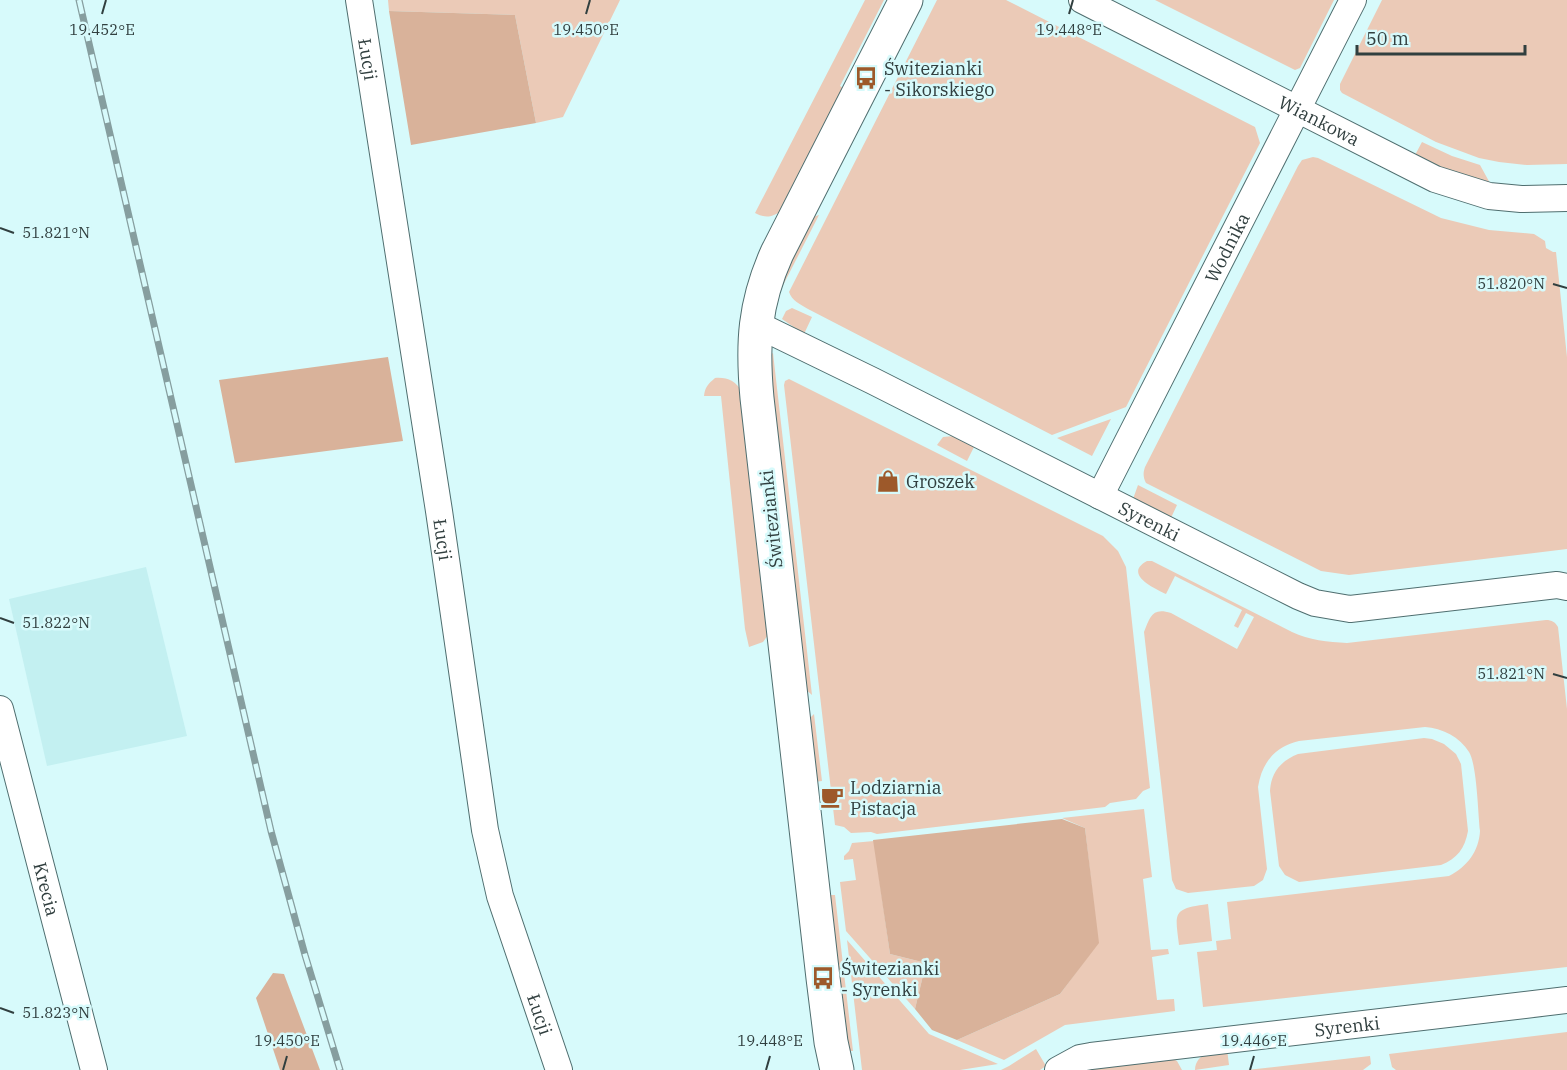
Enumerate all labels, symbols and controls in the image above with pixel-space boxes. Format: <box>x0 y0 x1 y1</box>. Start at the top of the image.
scale bar <box>1357 18 1525 56</box>
text: 19.452°E <box>69 20 135 39</box>
text: 19.450°E <box>553 20 619 39</box>
text: 19.448°E <box>1036 20 1102 39</box>
text: 50 m <box>1366 27 1409 50</box>
street label: Łucji <box>354 37 383 82</box>
place label: Świtezianki - Sikorskiego <box>884 57 994 101</box>
bus stop icon: Świtezianki - Sikorskiego <box>853 65 879 91</box>
street label: Wiankowa <box>1275 90 1364 151</box>
street label: Wodnika <box>1199 208 1254 286</box>
text: 51.821°N <box>22 223 90 242</box>
text: 51.820°N <box>1477 274 1545 293</box>
shop icon: Groszek <box>875 468 901 494</box>
street label: Świtezianki <box>754 469 788 569</box>
place label: Groszek <box>906 470 975 493</box>
street label: Syrenki <box>1115 496 1184 546</box>
street label: Łucji <box>429 517 458 562</box>
text: 51.822°N <box>22 613 90 632</box>
text: 51.821°N <box>1477 664 1545 683</box>
place label: Lodziarnia Pistacja <box>850 776 942 820</box>
cafe icon: Lodziarnia Pistacja <box>819 784 845 810</box>
street label: Krecia <box>29 859 65 919</box>
place label: Świtezianki - Syrenki <box>841 957 940 1001</box>
bus stop icon: Świtezianki - Syrenki <box>810 965 836 991</box>
street label: Łucji <box>522 991 558 1038</box>
text: 51.823°N <box>22 1003 90 1022</box>
street label: Syrenki <box>1313 1011 1381 1041</box>
text: 19.450°E <box>254 1031 320 1050</box>
text: 19.448°E <box>737 1031 803 1050</box>
text: 19.446°E <box>1221 1031 1287 1050</box>

